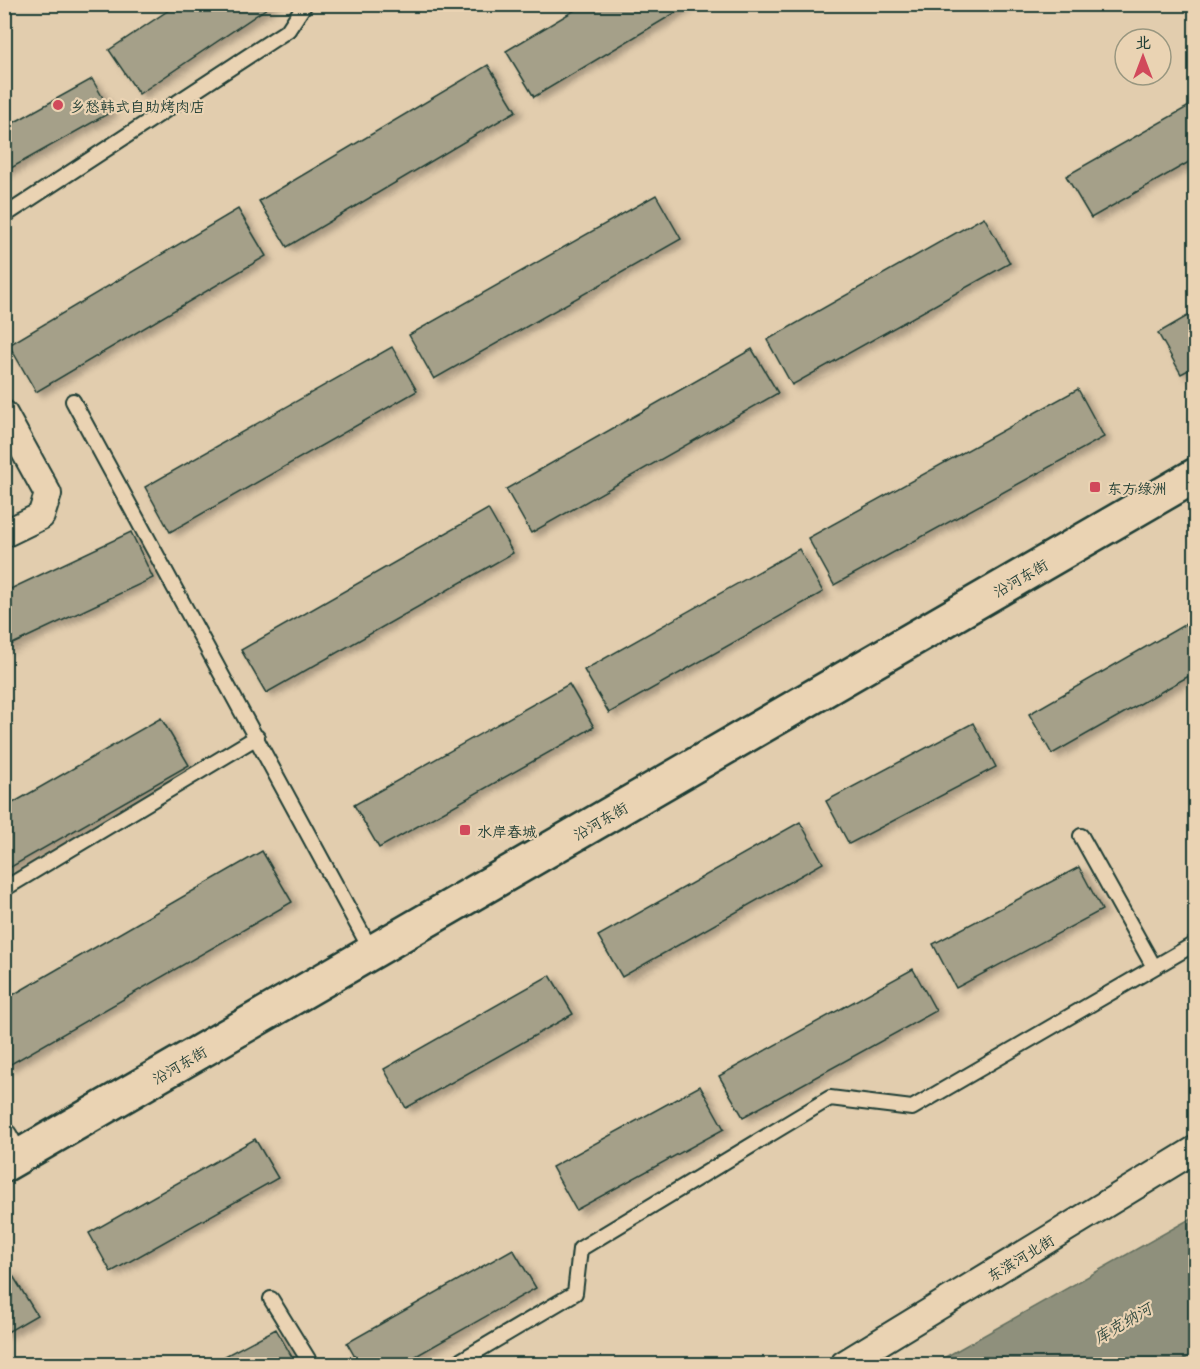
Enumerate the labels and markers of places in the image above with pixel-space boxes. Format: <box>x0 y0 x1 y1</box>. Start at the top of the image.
place label: 乡愁韩式自助烤肉店 <box>70 94 205 117</box>
marker: 乡愁韩式自助烤肉店 <box>51 98 65 112</box>
place label: 东方绿洲 <box>1107 476 1167 499</box>
marker: 东方绿洲 <box>1088 480 1102 494</box>
place label: 水岸春城 <box>477 819 537 842</box>
marker: 水岸春城 <box>458 823 472 837</box>

